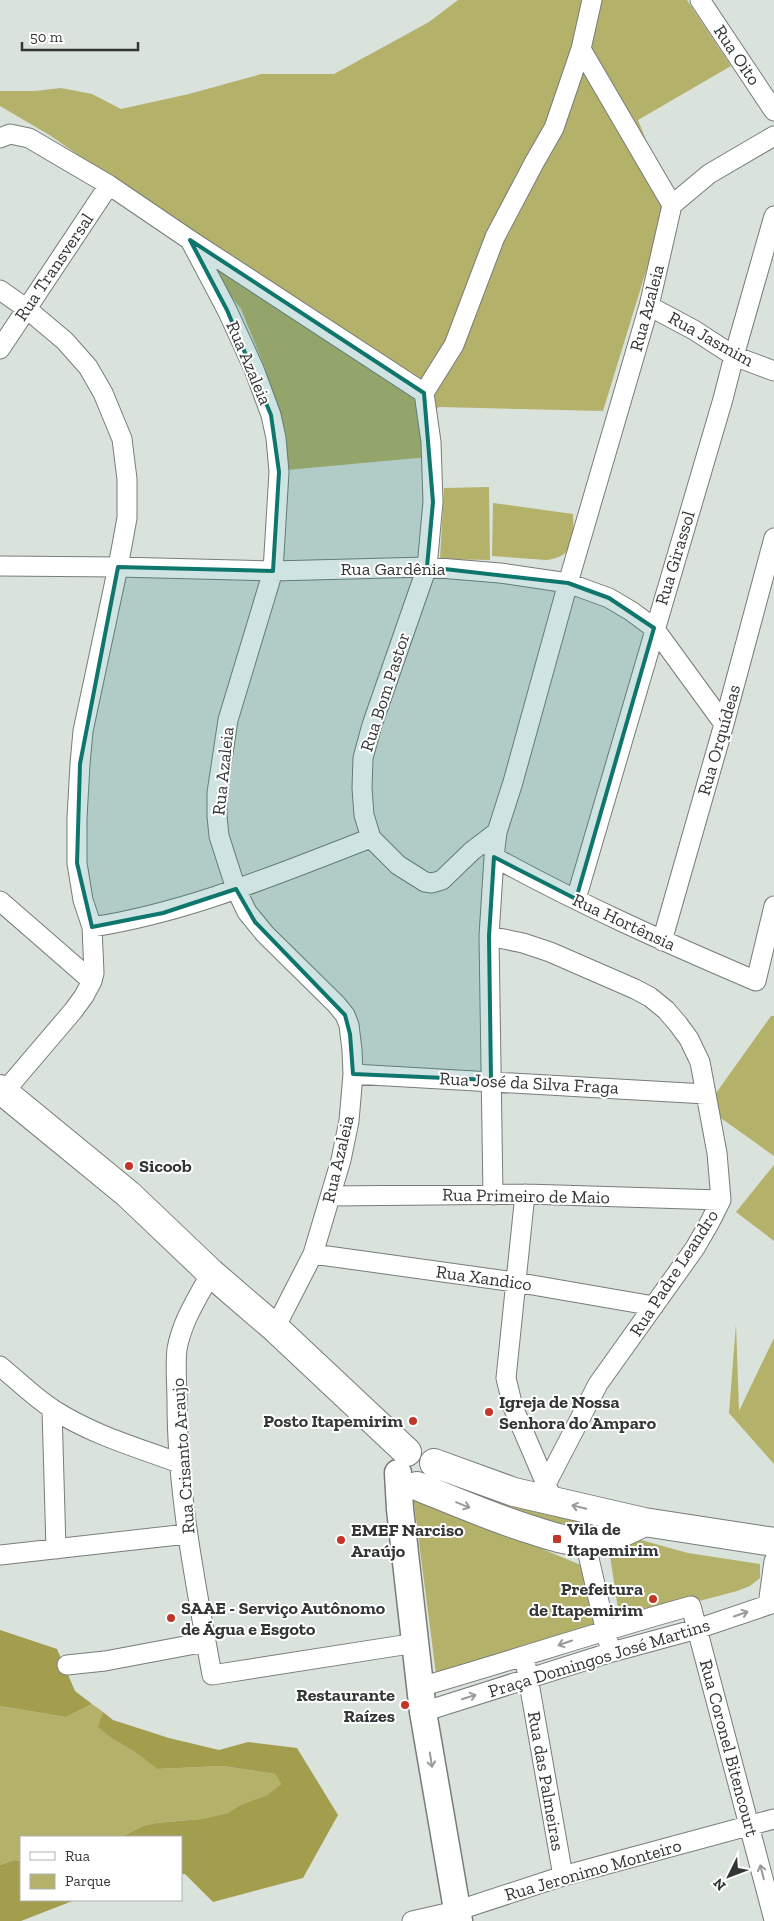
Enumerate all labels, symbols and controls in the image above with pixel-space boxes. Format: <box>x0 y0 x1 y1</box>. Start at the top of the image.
scale bar <box>22 20 139 52</box>
street label: Rua Oito <box>709 21 765 89</box>
text: 50 m <box>30 28 63 46</box>
street label: Rua Transversal <box>10 209 98 325</box>
street label: Rua Azaleia <box>625 262 669 354</box>
street label: Rua Jasmim <box>665 307 758 372</box>
street label: Rua Azaleia <box>221 318 277 409</box>
street label: Rua Girassol <box>650 508 700 608</box>
street label: Rua Gardênia <box>340 558 446 580</box>
street label: Rua Bom Pastor <box>355 630 415 754</box>
street label: Rua Orquídeas <box>693 682 745 798</box>
street label: Rua Azaleia <box>207 725 239 816</box>
street label: Rua Hortênsia <box>569 889 679 956</box>
street label: Rua José da Silva Fraga <box>439 1067 620 1099</box>
street label: Rua Azaleia <box>317 1113 359 1205</box>
place label: Sicoob <box>139 1155 192 1177</box>
marker: Sicoob <box>123 1160 135 1172</box>
street label: Rua Primeiro de Maio <box>442 1184 610 1208</box>
street label: Rua Padre Leandro <box>625 1205 723 1341</box>
street label: Rua Xandico <box>435 1260 533 1296</box>
street label: Rua Crisanto Araujo <box>167 1377 199 1535</box>
place label: Igreja de Nossa Senhora do Amparo <box>499 1391 657 1434</box>
marker: Igreja de Nossa Senhora do Amparo <box>483 1406 495 1418</box>
place label: Posto Itapemirim <box>263 1410 403 1432</box>
marker: Posto Itapemirim <box>407 1415 419 1427</box>
one-way arrow <box>455 1501 470 1510</box>
one-way arrow <box>571 1502 587 1511</box>
place label: Vila de Itapemirim <box>567 1518 659 1561</box>
place label: EMEF Narciso Araújo <box>351 1519 464 1562</box>
marker: Vila de Itapemirim <box>551 1533 563 1545</box>
marker: EMEF Narciso Araújo <box>335 1534 347 1546</box>
place label: Prefeitura de Itapemirim <box>529 1578 643 1621</box>
marker: Prefeitura de Itapemirim <box>647 1593 659 1605</box>
place label: SAAE - Serviço Autônomo de Água e Esgoto <box>181 1597 386 1640</box>
one-way arrow <box>733 1609 749 1618</box>
marker: SAAE - Serviço Autônomo de Água e Esgoto <box>165 1612 177 1624</box>
street label: Praça Domingos José Martins <box>486 1614 713 1702</box>
one-way arrow <box>558 1639 573 1648</box>
street label: Rua Coronel Bitencourt <box>695 1657 763 1839</box>
place label: Restaurante Raízes <box>296 1684 395 1727</box>
one-way arrow <box>461 1692 477 1701</box>
marker: Restaurante Raízes <box>399 1699 411 1711</box>
street label: Rua das Palmeiras <box>523 1709 569 1853</box>
one-way arrow <box>426 1752 436 1768</box>
street label: Rua Jeronimo Monteiro <box>502 1834 684 1906</box>
legend <box>20 1836 182 1901</box>
text: Rua <box>65 1847 90 1865</box>
north arrow <box>704 1851 754 1901</box>
one-way arrow <box>757 1865 766 1881</box>
text: Parque <box>65 1872 111 1890</box>
text: N <box>710 1874 730 1894</box>

